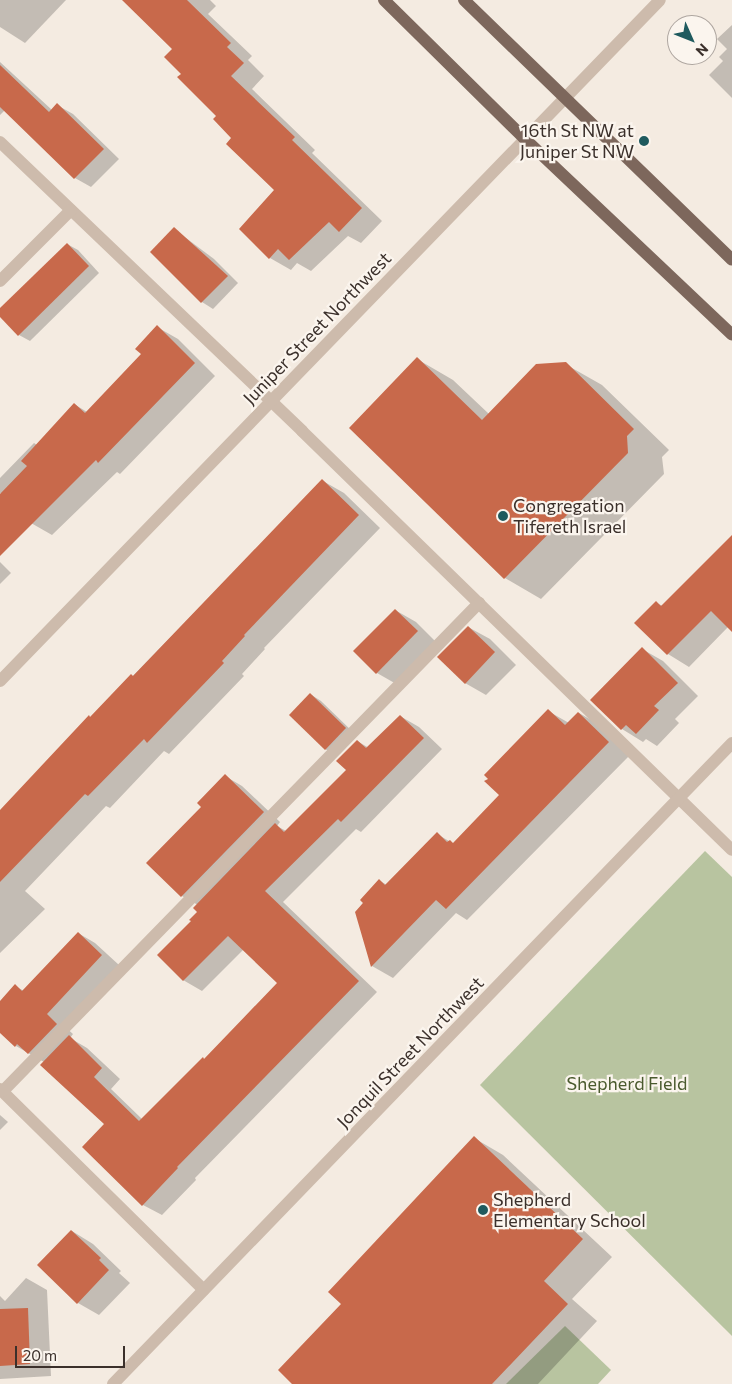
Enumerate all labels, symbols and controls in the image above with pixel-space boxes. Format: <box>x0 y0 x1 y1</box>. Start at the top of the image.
north arrow <box>667 15 717 65</box>
text: N <box>693 40 712 60</box>
place label: 16th St NW at Juniper St NW <box>520 120 634 162</box>
marker: 16th St NW at Juniper St NW <box>638 135 650 147</box>
street label: Juniper Street Northwest <box>239 247 395 409</box>
place label: Congregation Tifereth Israel <box>513 495 626 538</box>
marker: Congregation Tifereth Israel <box>497 510 509 522</box>
street label: Jonquil Street Northwest <box>332 972 488 1132</box>
park label: Shepherd Field <box>567 1072 687 1094</box>
place label: Shepherd Elementary School <box>493 1189 646 1232</box>
marker: Shepherd Elementary School <box>477 1204 489 1216</box>
scale bar <box>18 1336 128 1368</box>
text: 20 m <box>23 1346 57 1364</box>

